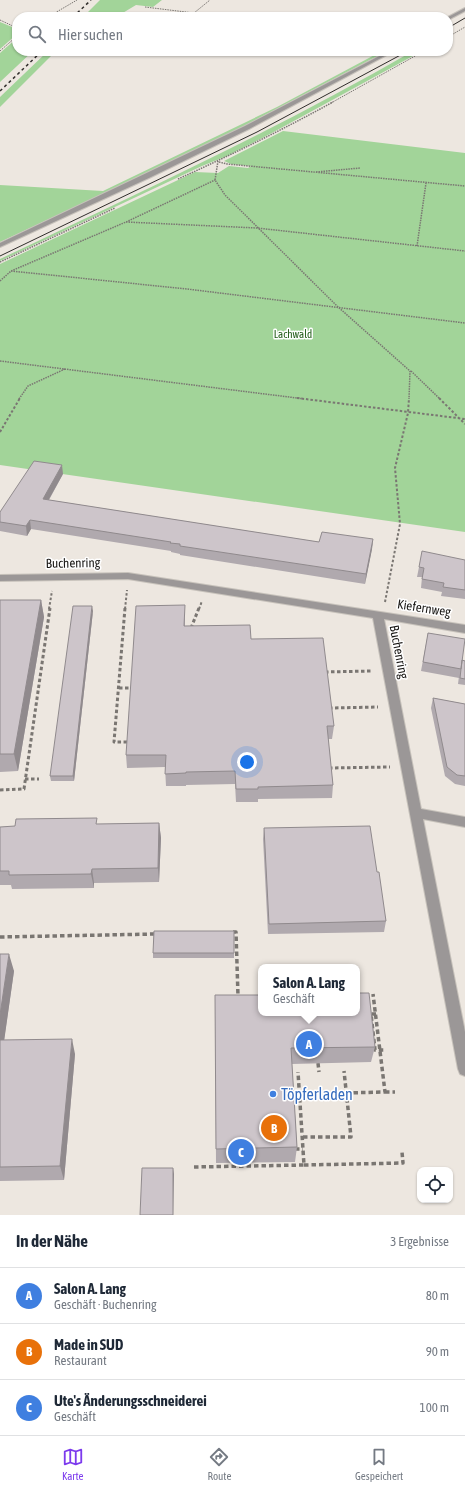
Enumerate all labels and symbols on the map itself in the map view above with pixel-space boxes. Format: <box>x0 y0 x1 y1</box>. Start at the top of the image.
park label: Lachwald <box>274 328 312 340</box>
street label: Buchenring <box>46 555 101 571</box>
street label: Kiefernweg <box>396 596 452 620</box>
street label: Buchenring <box>386 624 412 681</box>
your location <box>237 752 257 772</box>
pin: A <box>296 1029 322 1059</box>
place label: Töpferladen <box>281 1085 353 1104</box>
marker: Töpferladen <box>268 1089 278 1099</box>
pin: B <box>261 1113 287 1143</box>
pin: C <box>228 1137 254 1167</box>

